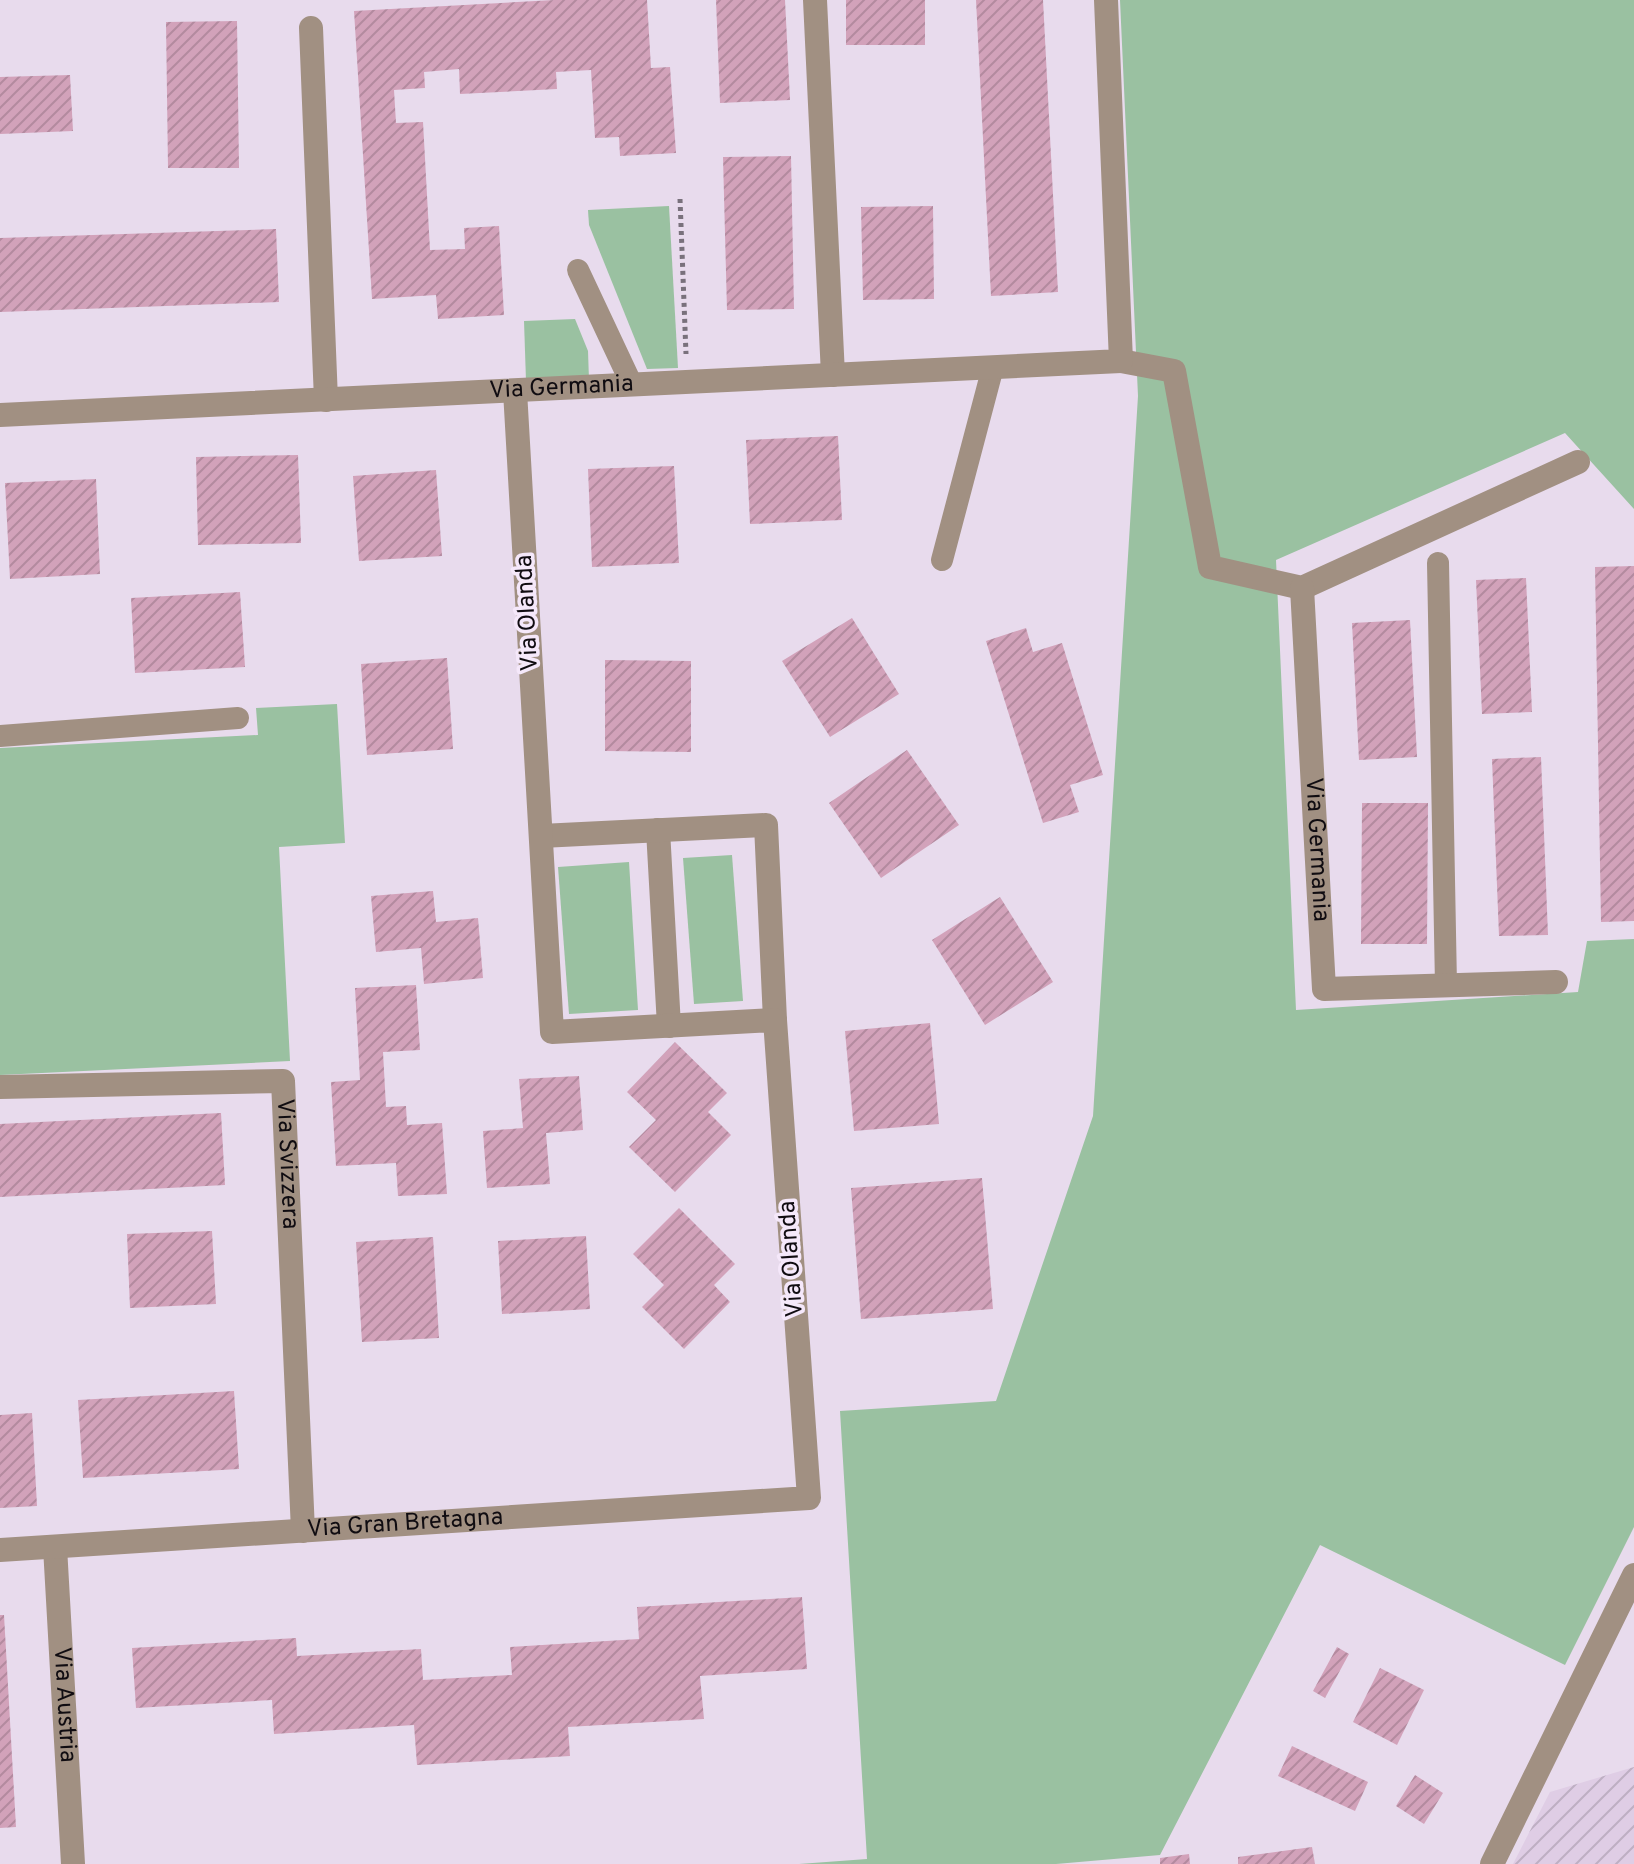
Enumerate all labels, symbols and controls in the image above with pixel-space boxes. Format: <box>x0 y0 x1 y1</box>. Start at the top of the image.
street label: Via Germania <box>488 369 634 406</box>
street label: Via Olanda <box>510 554 546 672</box>
street label: Via Germania <box>1297 777 1335 923</box>
street label: Via Svizzera <box>269 1098 305 1230</box>
street label: Via Olanda <box>773 1200 811 1318</box>
street label: Via Gran Bretagna <box>306 1503 504 1545</box>
street label: Via Austria <box>46 1646 82 1763</box>

